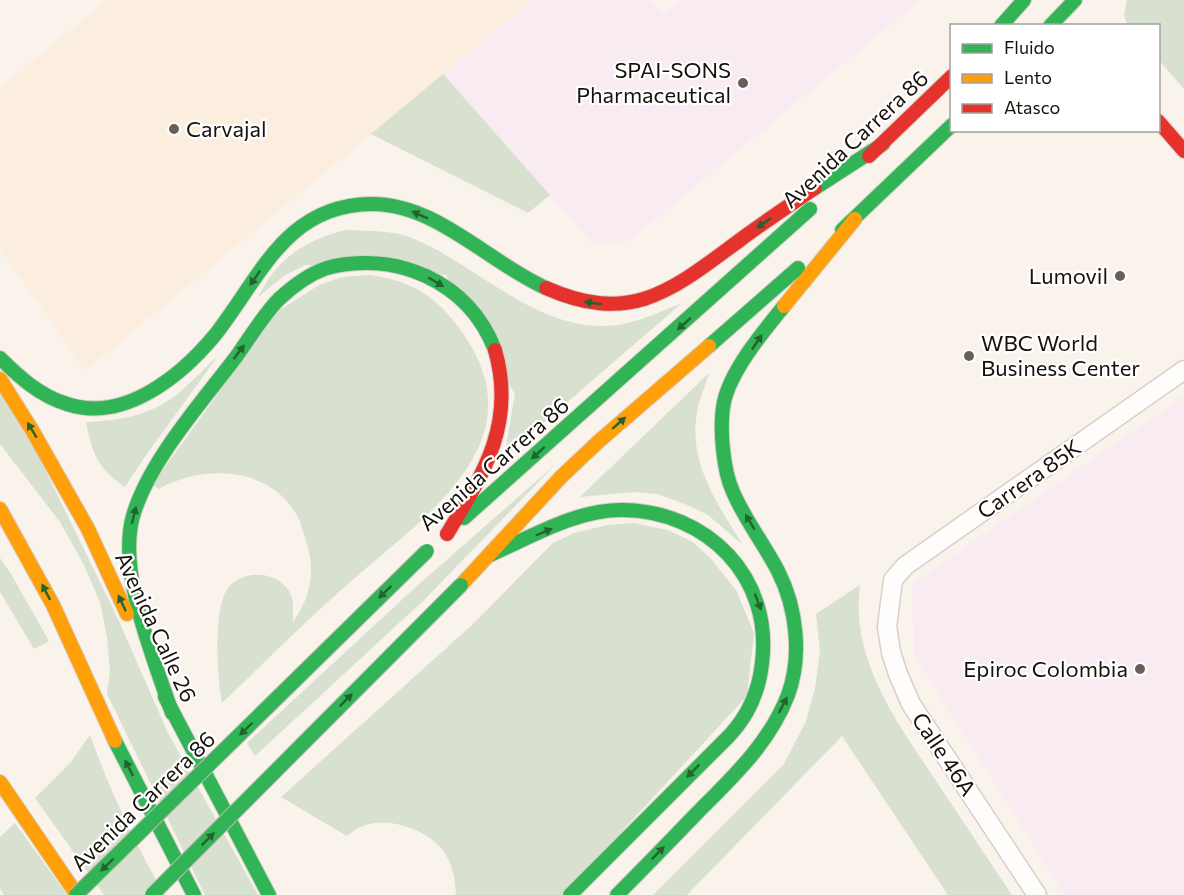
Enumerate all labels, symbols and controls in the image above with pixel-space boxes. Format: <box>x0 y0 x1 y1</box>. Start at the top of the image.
legend <box>950 24 1160 132</box>
text: Fluido <box>1004 36 1055 58</box>
place label: SPAI-SONS Pharmaceutical <box>576 56 731 108</box>
street label: Avenida Carrera 86 <box>776 64 933 213</box>
text: Lento <box>1004 66 1052 88</box>
marker: SPAI-SONS Pharmaceutical <box>736 76 750 90</box>
text: Atasco <box>1004 96 1060 118</box>
place label: Carvajal <box>186 115 267 142</box>
marker: Carvajal <box>167 122 181 136</box>
one-way arrow <box>411 210 429 220</box>
one-way arrow <box>756 217 772 228</box>
place label: Lumovil <box>1029 262 1108 289</box>
one-way arrow <box>249 269 261 285</box>
marker: Lumovil <box>1113 269 1127 283</box>
one-way arrow <box>428 277 445 287</box>
one-way arrow <box>583 298 602 307</box>
one-way arrow <box>676 317 691 331</box>
place label: WBC World Business Center <box>981 329 1140 381</box>
one-way arrow <box>751 334 762 350</box>
one-way arrow <box>233 344 245 360</box>
marker: WBC World Business Center <box>962 349 976 363</box>
street label: Avenida Carrera 86 <box>413 391 574 536</box>
one-way arrow <box>611 417 626 430</box>
one-way arrow <box>26 422 37 438</box>
street label: Carrera 85K <box>972 433 1086 524</box>
one-way arrow <box>531 446 546 459</box>
one-way arrow <box>130 506 140 524</box>
one-way arrow <box>744 514 755 530</box>
one-way arrow <box>535 527 553 537</box>
street label: Avenida Calle 26 <box>110 547 203 706</box>
one-way arrow <box>41 583 51 600</box>
one-way arrow <box>379 585 393 599</box>
one-way arrow <box>117 593 127 611</box>
one-way arrow <box>754 593 763 611</box>
place label: Epiroc Colombia <box>963 655 1128 682</box>
marker: Epiroc Colombia <box>1133 662 1147 676</box>
one-way arrow <box>338 694 352 708</box>
one-way arrow <box>778 696 788 714</box>
street label: Calle 46A <box>907 707 982 801</box>
one-way arrow <box>239 721 253 735</box>
street label: Avenida Carrera 86 <box>65 725 220 876</box>
one-way arrow <box>124 759 134 776</box>
one-way arrow <box>686 764 700 778</box>
one-way arrow <box>201 832 215 846</box>
one-way arrow <box>651 847 665 861</box>
one-way arrow <box>100 858 114 872</box>

